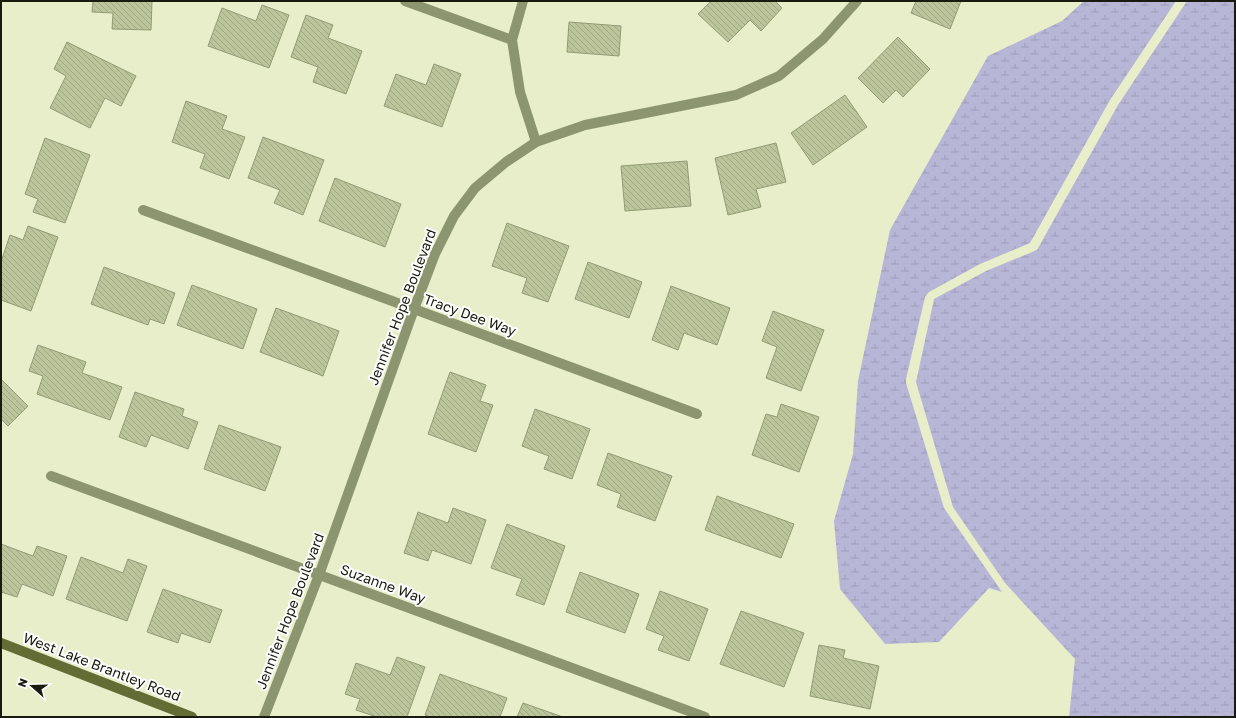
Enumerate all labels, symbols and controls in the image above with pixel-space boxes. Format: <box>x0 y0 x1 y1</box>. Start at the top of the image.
street label: Jennifer Hope Boulevard <box>364 226 439 387</box>
street label: Tracy Dee Way <box>422 290 519 339</box>
street label: Jennifer Hope Boulevard <box>252 530 327 691</box>
street label: Suzanne Way <box>338 560 428 607</box>
street label: West Lake Brantley Road <box>21 629 183 704</box>
north arrow <box>12 666 52 706</box>
text: N <box>15 676 30 689</box>

